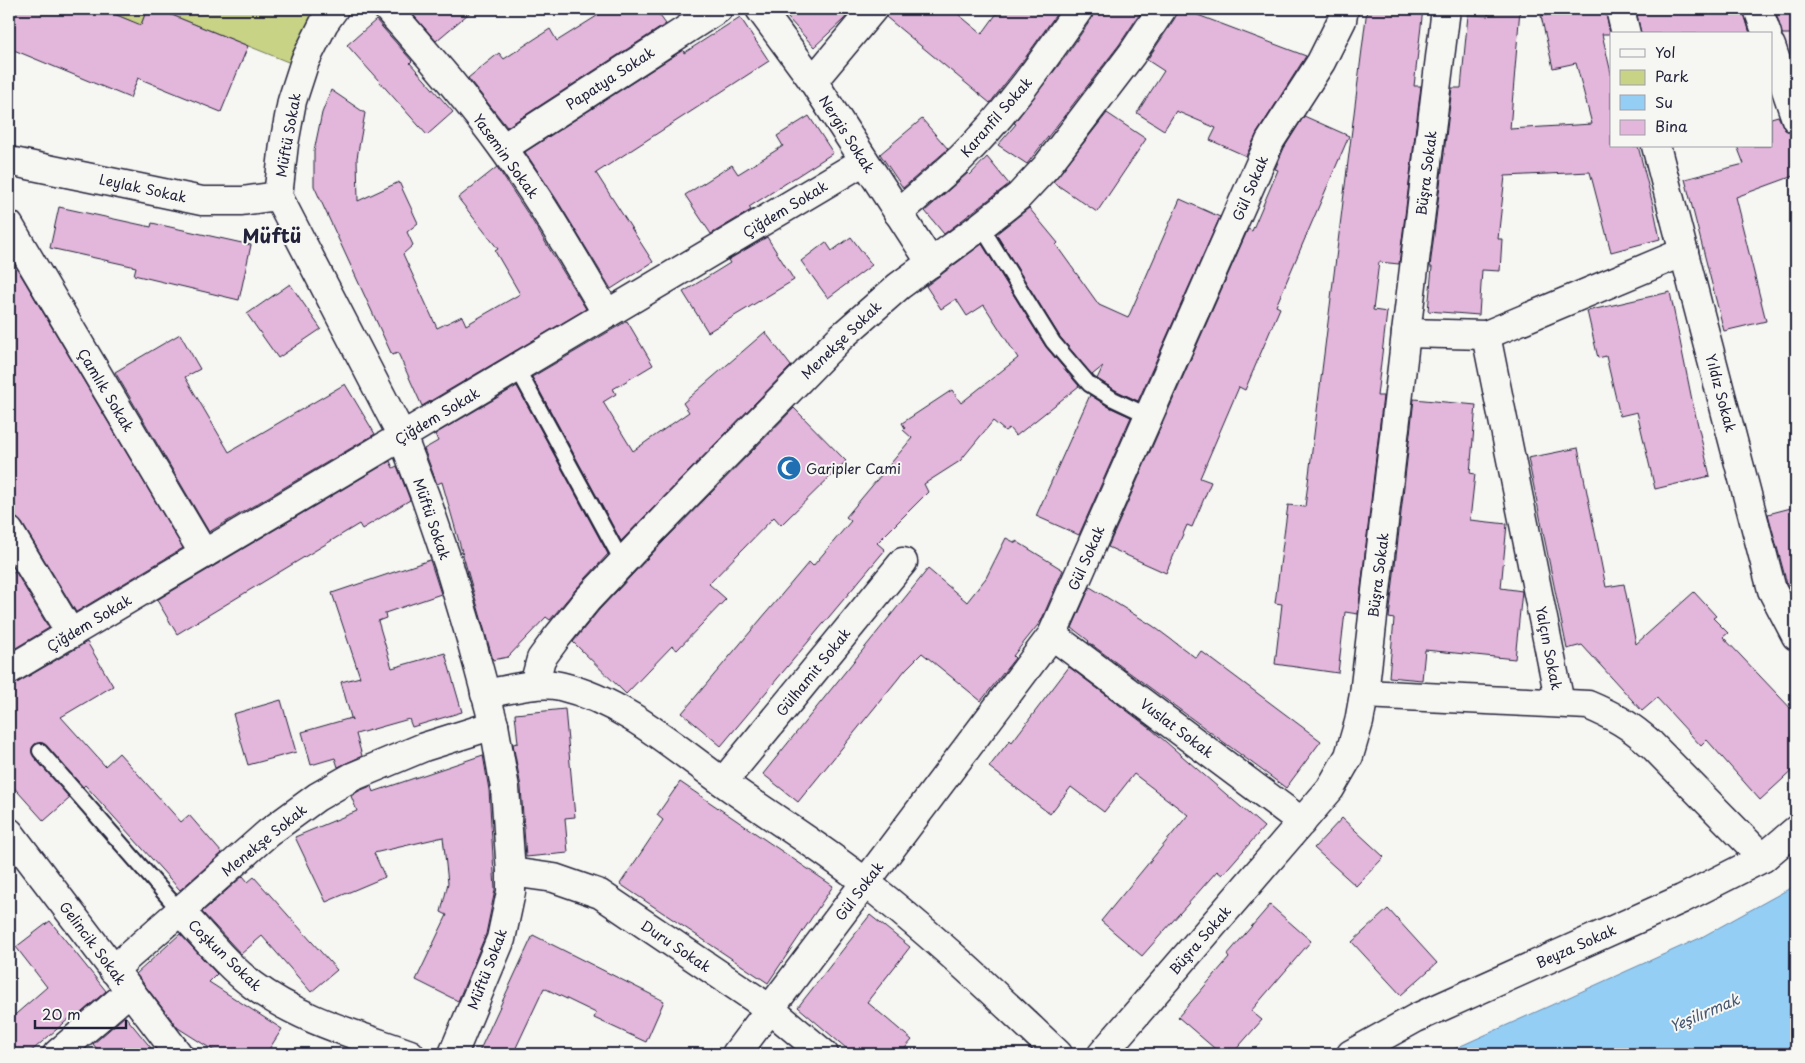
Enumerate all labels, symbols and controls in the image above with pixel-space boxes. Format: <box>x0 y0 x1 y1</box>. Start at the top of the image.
legend <box>1610 32 1772 148</box>
text: Yol <box>1655 40 1676 63</box>
street label: Papatya Sokak <box>562 41 658 115</box>
text: Park <box>1655 64 1689 87</box>
street label: Karanfil Sokak <box>955 72 1037 162</box>
text: Su <box>1655 90 1673 113</box>
street label: Müftü Sokak <box>270 91 306 179</box>
street label: Nergis Sokak <box>814 91 880 177</box>
street label: Yasemin Sokak <box>468 109 544 203</box>
text: Bina <box>1655 114 1688 137</box>
street label: Büşra Sokak <box>1410 129 1442 217</box>
street label: Gül Sokak <box>1227 152 1273 224</box>
street label: Leylak Sokak <box>97 168 189 208</box>
street label: Çiğdem Sokak <box>738 175 832 243</box>
district label: Müftü <box>243 221 301 249</box>
street label: Menekşe Sokak <box>796 296 886 384</box>
street label: Çamlık Sokak <box>73 344 139 436</box>
street label: Yıldız Sokak <box>1700 351 1742 435</box>
street label: Çiğdem Sokak <box>390 382 484 450</box>
mosque icon: Garipler Cami <box>776 455 802 481</box>
place label: Garipler Cami <box>806 458 901 479</box>
street label: Müftü Sokak <box>408 475 456 563</box>
street label: Gül Sokak <box>1062 522 1110 594</box>
street label: Büşra Sokak <box>1362 531 1394 619</box>
street label: Çiğdem Sokak <box>42 589 136 657</box>
street label: Yalçın Sokak <box>1531 604 1567 692</box>
street label: Gülhamit Sokak <box>771 623 855 721</box>
street label: Vuslat Sokak <box>1136 693 1218 763</box>
street label: Menekşe Sokak <box>217 799 311 881</box>
street label: Gül Sokak <box>830 857 888 925</box>
street label: Gelincik Sokak <box>55 897 131 989</box>
street label: Büşra Sokak <box>1164 901 1236 979</box>
street label: Coşkun Sokak <box>183 914 267 996</box>
street label: Duru Sokak <box>637 915 715 977</box>
street label: Beyza Sokak <box>1533 919 1619 973</box>
street label: Müftü Sokak <box>462 925 512 1013</box>
water label: Yeşilırmak <box>1665 987 1743 1037</box>
scale bar <box>35 998 126 1030</box>
text: 20 m <box>42 1002 81 1025</box>

